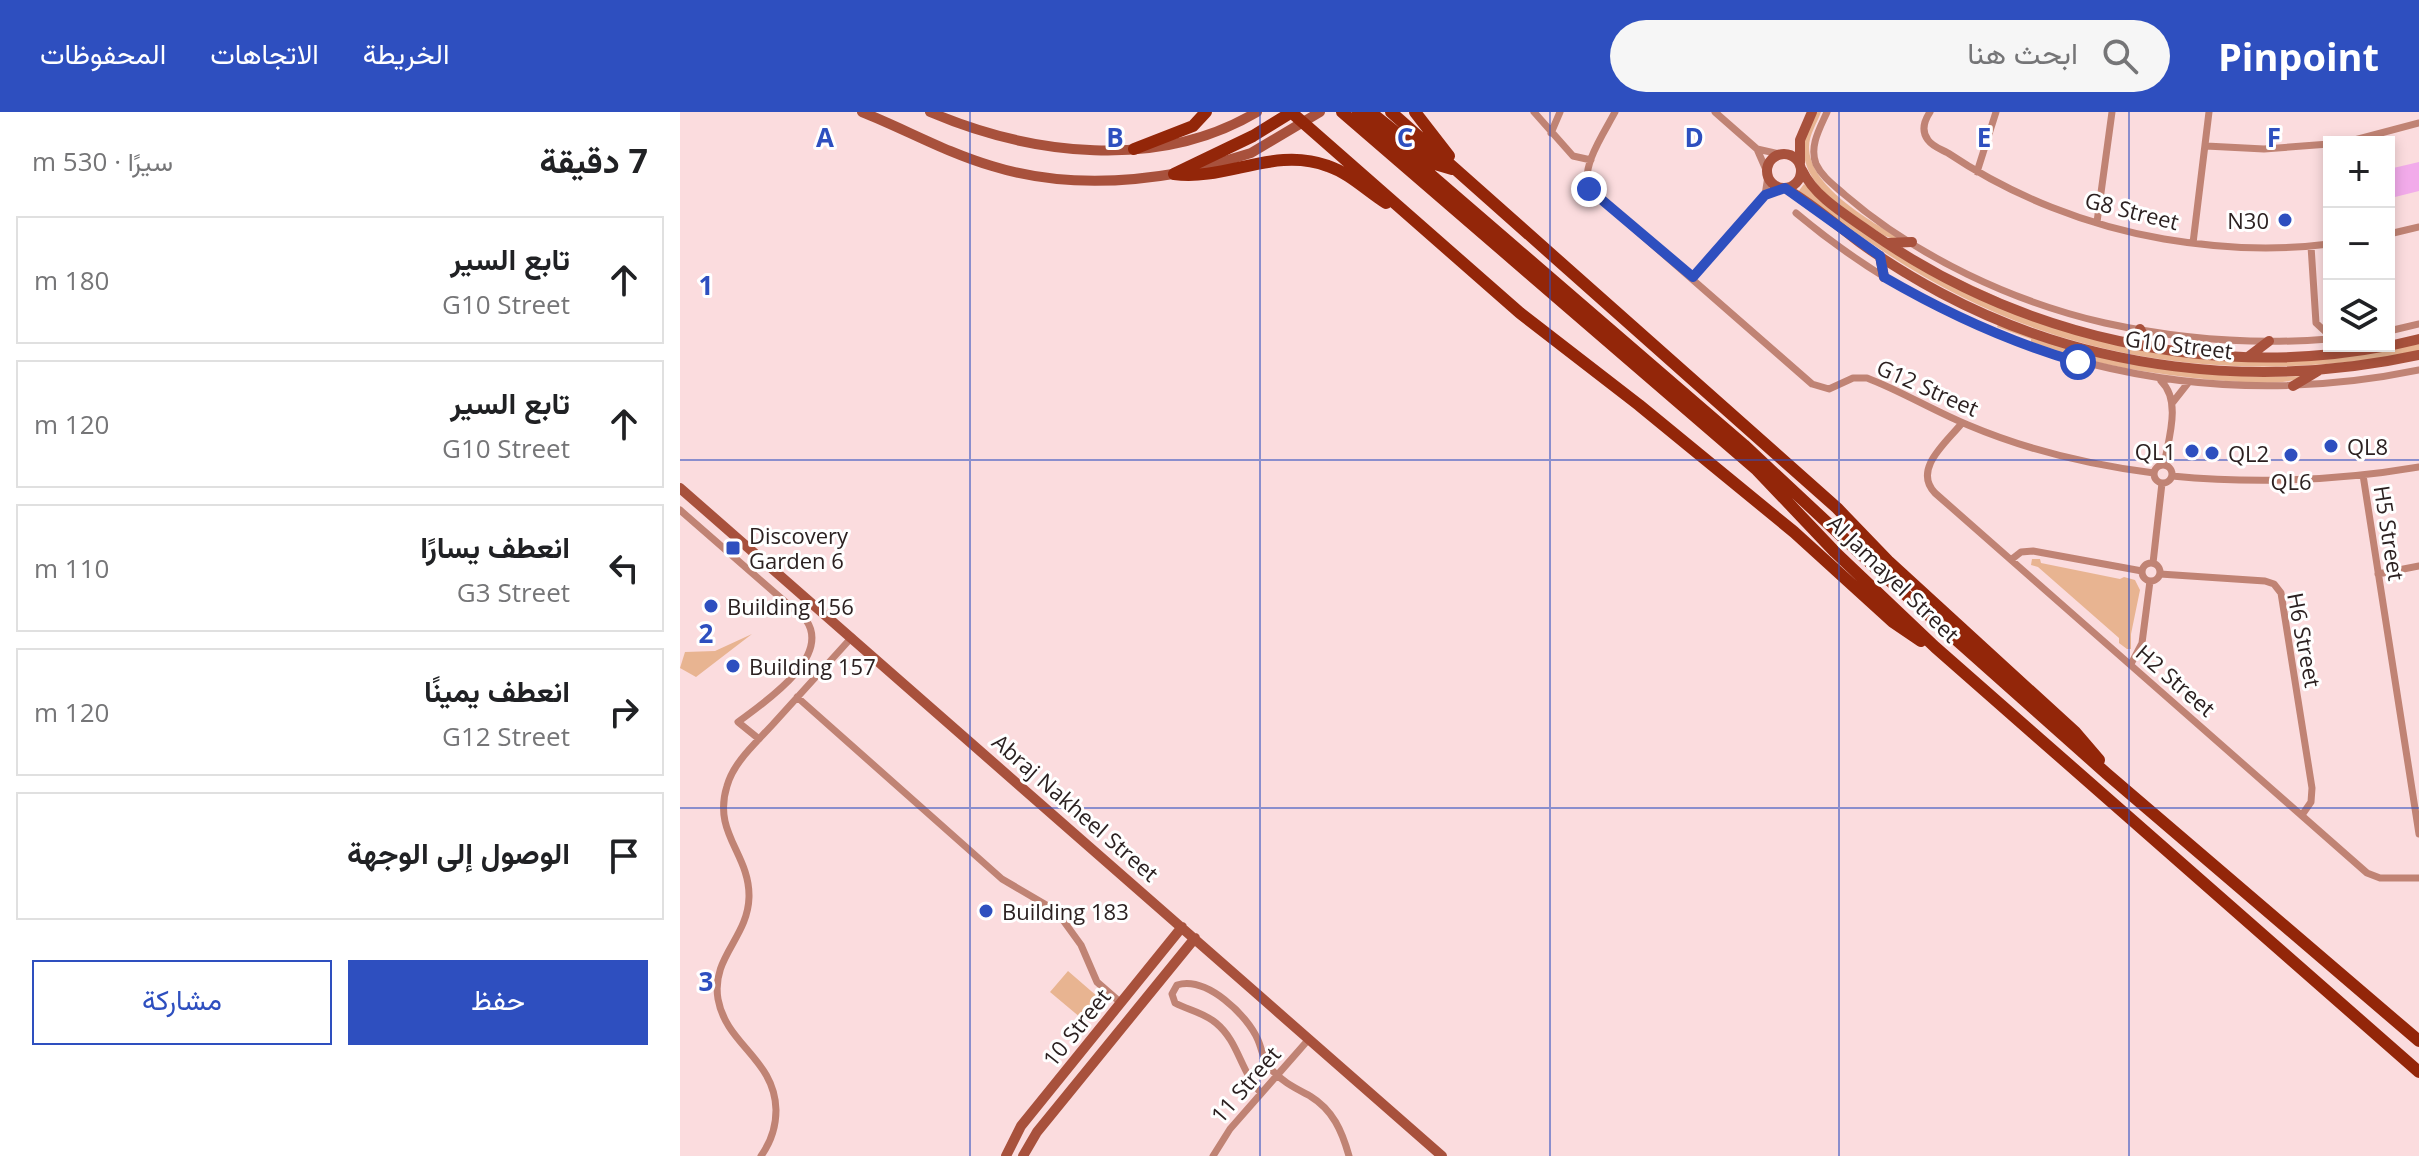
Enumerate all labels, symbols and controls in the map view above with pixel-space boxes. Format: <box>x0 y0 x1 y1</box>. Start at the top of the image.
search box <box>1610 20 2170 92</box>
text: Pinpoint <box>2218 30 2379 82</box>
text: ابحث هنا <box>1967 32 2078 73</box>
text: المحفوظات <box>40 34 166 72</box>
text: الاتجاهات <box>210 34 319 72</box>
text: الخريطة <box>363 34 449 72</box>
icon: search <box>2098 34 2142 78</box>
text: A <box>816 119 834 155</box>
text: B <box>1106 119 1124 155</box>
text: C <box>1397 119 1413 155</box>
text: D <box>1684 119 1704 155</box>
text: E <box>1977 119 1991 155</box>
text: F <box>2267 119 2281 155</box>
map controls <box>2323 136 2395 352</box>
button: + <box>2323 136 2395 208</box>
text: 7 دقيقة <box>540 137 648 183</box>
text: سيرًا · 530 m <box>32 143 173 179</box>
route end <box>1571 171 1607 207</box>
street label: G8 Street <box>2082 184 2182 236</box>
place label: N30 <box>2227 205 2269 235</box>
button: − <box>2323 208 2395 280</box>
marker: N30 <box>2276 211 2294 229</box>
text: تابع السير <box>450 238 570 279</box>
icon: ahead <box>602 258 646 302</box>
text: 180 m <box>34 262 109 298</box>
text: 1 <box>699 267 713 303</box>
button: layers <box>2323 280 2395 352</box>
text: G10 Street <box>442 286 570 322</box>
street label: G10 Street <box>2123 323 2235 366</box>
route start <box>2060 344 2096 380</box>
street label: G12 Street <box>1872 351 1984 423</box>
text: تابع السير <box>450 382 570 423</box>
icon: ahead <box>602 402 646 446</box>
text: 120 m <box>34 406 109 442</box>
text: G10 Street <box>442 430 570 466</box>
place label: QL8 <box>2347 431 2388 461</box>
place label: QL1 <box>2135 436 2176 466</box>
marker: QL8 <box>2322 437 2340 455</box>
place label: QL2 <box>2228 438 2269 468</box>
marker: QL1 <box>2183 442 2201 460</box>
marker: QL2 <box>2203 444 2221 462</box>
marker: QL6 <box>2282 446 2300 464</box>
place label: QL6 <box>2270 466 2312 496</box>
street label: H5 Street <box>2368 483 2412 583</box>
street label: Al Jamayel Street <box>1822 507 1966 649</box>
place label: Discovery Garden 6 <box>749 520 849 575</box>
text: انعطف يسارًا <box>420 526 570 567</box>
marker: Discovery Garden 6 <box>724 539 742 557</box>
icon: left <box>602 546 646 590</box>
text: 110 m <box>34 550 109 586</box>
text: G3 Street <box>457 574 570 610</box>
street label: H6 Street <box>2281 590 2329 690</box>
place label: Building 156 <box>727 591 854 621</box>
marker: Building 156 <box>702 597 720 615</box>
text: 2 <box>699 615 714 651</box>
street label: H2 Street <box>2130 637 2222 723</box>
place label: Building 157 <box>749 651 876 681</box>
marker: Building 157 <box>724 657 742 675</box>
text: انعطف يمينًا <box>424 670 570 711</box>
icon: right <box>602 690 646 734</box>
text: 120 m <box>34 694 109 730</box>
text: G12 Street <box>442 718 570 754</box>
street label: Abraj Nakheel Street <box>986 726 1166 888</box>
text: الوصول إلى الوجهة <box>347 832 570 873</box>
icon: arrive <box>602 834 646 878</box>
place label: Building 183 <box>1002 896 1129 926</box>
marker: Building 183 <box>977 902 995 920</box>
button: مشاركة <box>32 960 332 1045</box>
button: حفظ <box>348 960 648 1045</box>
text: 3 <box>699 963 713 999</box>
street label: 10 Street <box>1035 982 1117 1072</box>
street label: 11 Street <box>1203 1039 1287 1129</box>

